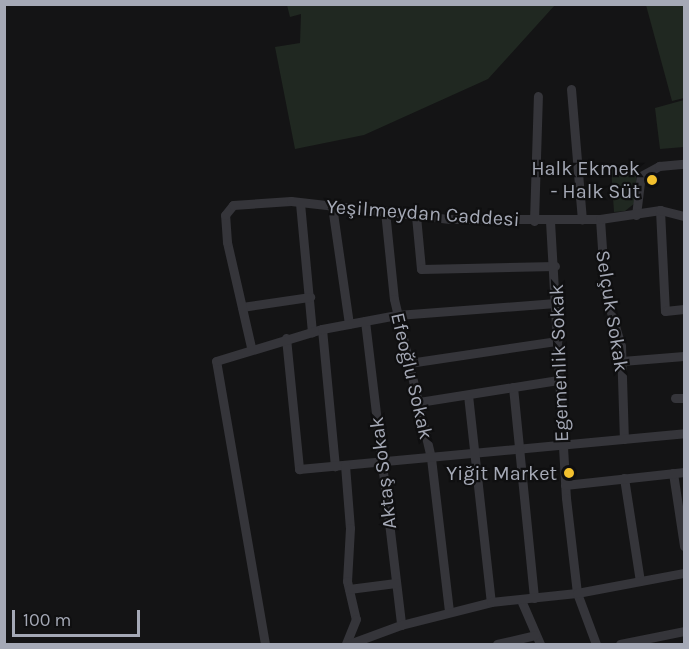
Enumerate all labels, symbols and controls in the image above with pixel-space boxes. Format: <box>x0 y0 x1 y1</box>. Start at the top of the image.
place label: Halk Ekmek - Halk Süt <box>531 156 640 203</box>
marker: Halk Ekmek - Halk Süt <box>645 173 659 187</box>
street label: Yeşilmeydan Caddesi <box>326 194 520 232</box>
street label: Selçuk Sokak <box>591 248 633 374</box>
street label: Egemenlik Sokak <box>544 284 574 442</box>
street label: Efeoğlu Sokak <box>386 310 438 442</box>
street label: Aktaş Sokak <box>364 415 402 531</box>
place label: Yiğit Market <box>446 461 557 485</box>
marker: Yiğit Market <box>562 466 576 480</box>
scale bar <box>15 598 142 636</box>
text: 100 m <box>23 609 71 631</box>

